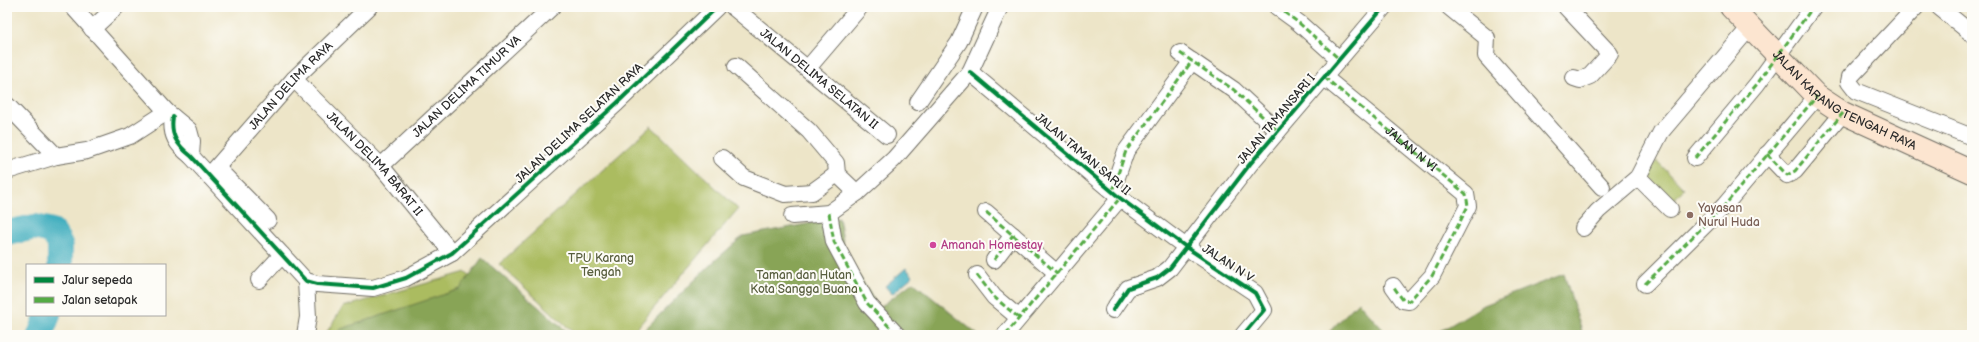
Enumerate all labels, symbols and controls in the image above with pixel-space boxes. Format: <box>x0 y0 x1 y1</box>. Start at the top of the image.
street label: JALAN DELIMA SELATAN II <box>757 26 881 133</box>
street label: JALAN DELIMA TIMUR VA <box>410 32 525 141</box>
street label: JALAN DELIMA RAYA <box>246 38 337 133</box>
street label: JALAN KARANG TENGAH RAYA <box>1769 47 1919 154</box>
street label: JALAN DELIMA SELATAN RAYA <box>512 60 647 187</box>
street label: JALAN TAMANSARI I <box>1234 71 1319 167</box>
street label: JALAN DELIMA BARAT II <box>323 109 426 219</box>
street label: JALAN TAMAN SARI II <box>1032 110 1134 199</box>
street label: JALAN N VI <box>1382 124 1440 175</box>
place label: Yayasan Nurul Huda <box>1697 201 1760 230</box>
marker: Yayasan Nurul Huda <box>1685 210 1695 220</box>
place label: Amanah Homestay <box>941 238 1043 253</box>
marker: Amanah Homestay <box>928 240 938 250</box>
street label: JALAN N V <box>1199 241 1257 286</box>
park label: TPU Karang Tengah <box>568 251 634 280</box>
legend <box>26 264 166 316</box>
park label: Taman dan Hutan Kota Sangga Buana <box>750 268 858 297</box>
text: Jalur sepeda <box>62 273 133 288</box>
text: Jalan setapak <box>62 293 137 308</box>

